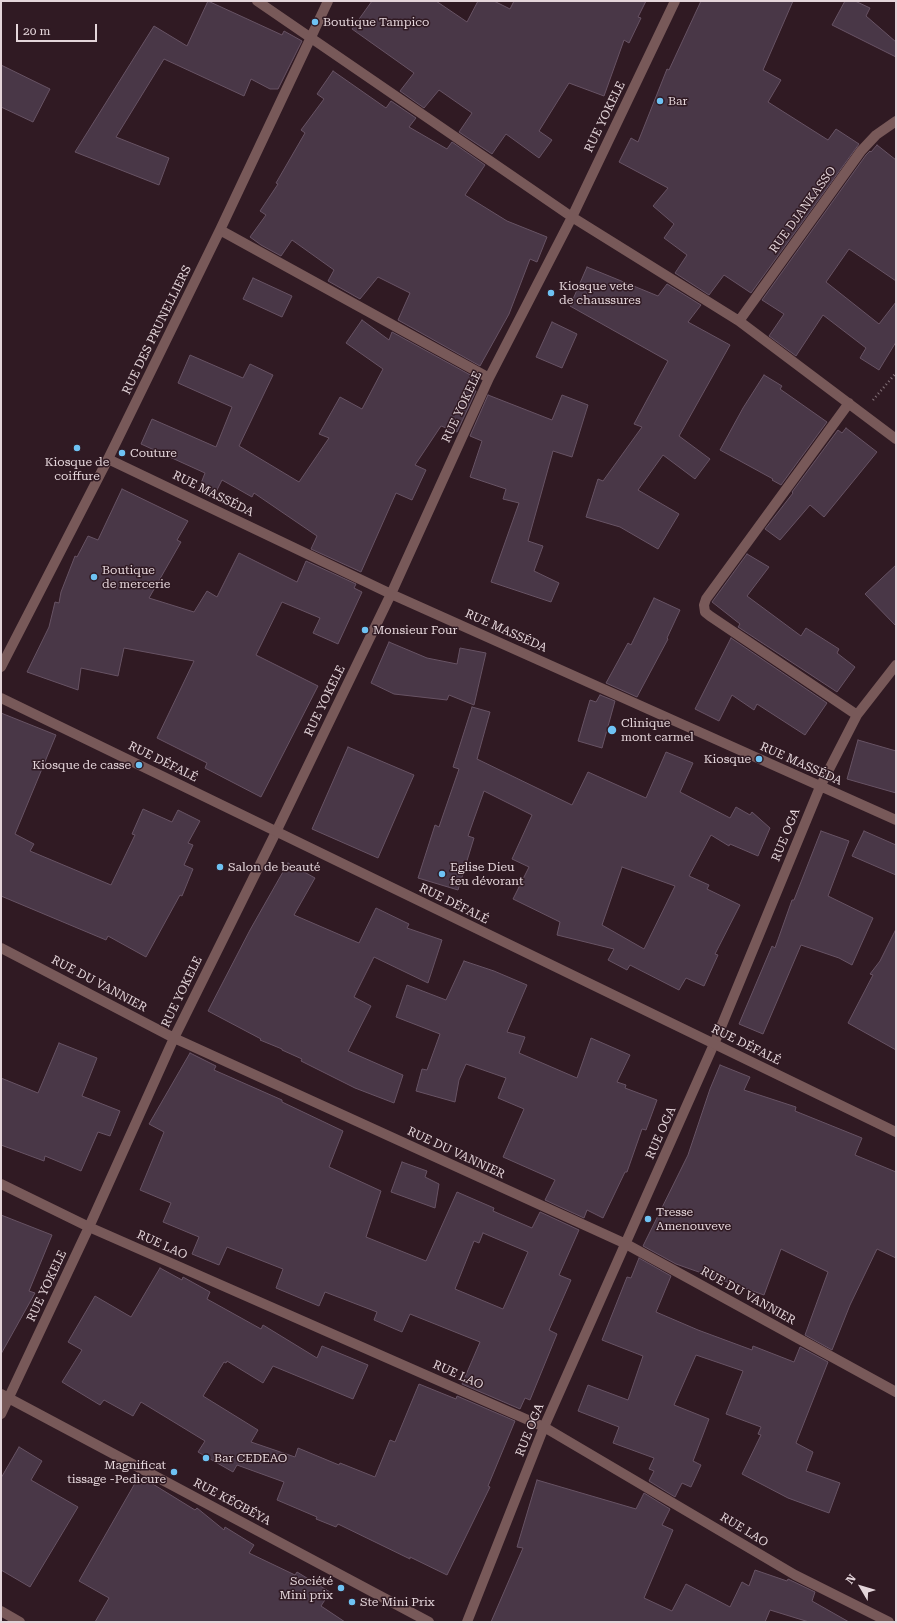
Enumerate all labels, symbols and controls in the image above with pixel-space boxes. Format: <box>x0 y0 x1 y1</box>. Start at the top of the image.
place label: Boutique Tampico <box>323 15 429 29</box>
scale bar <box>18 16 99 42</box>
marker: Boutique Tampico <box>310 17 320 27</box>
text: 20 m <box>23 24 50 38</box>
street label: RUE YOKELE <box>582 79 628 155</box>
place label: Bar <box>668 94 687 108</box>
marker: Bar <box>655 96 665 106</box>
street label: RUE DJANKASSO <box>767 164 839 256</box>
street label: RUE DES PRUNELLIERS <box>119 263 195 397</box>
place label: Kiosque vete de chaussures <box>559 279 641 307</box>
marker: Kiosque vete de chaussures <box>546 288 556 298</box>
street label: RUE YOKELE <box>439 369 485 445</box>
marker: Kiosque de coiffure <box>72 443 82 453</box>
place label: Couture <box>130 446 177 460</box>
marker: Couture <box>117 448 127 458</box>
place label: Kiosque de coiffure <box>45 455 109 483</box>
street label: RUE MASSÉDA <box>170 468 256 520</box>
place label: Boutique de mercerie <box>102 563 170 591</box>
marker: Boutique de mercerie <box>89 572 99 582</box>
street label: RUE MASSÉDA <box>463 606 549 656</box>
place label: Monsieur Four <box>373 623 457 637</box>
marker: Monsieur Four <box>360 625 370 635</box>
street label: RUE YOKELE <box>302 663 348 739</box>
place label: Clinique mont carmel <box>621 716 694 744</box>
marker: Clinique mont carmel <box>606 724 618 736</box>
street label: RUE DÉFALÉ <box>126 739 200 785</box>
street label: RUE MASSÉDA <box>758 739 844 789</box>
place label: Kiosque <box>704 752 751 766</box>
marker: Kiosque <box>754 754 764 764</box>
place label: Kiosque de casse <box>32 758 131 772</box>
marker: Kiosque de casse <box>134 760 144 770</box>
street label: RUE OGA <box>769 806 803 864</box>
place label: Salon de beauté <box>228 860 320 874</box>
place label: Eglise Dieu feu dévorant <box>450 860 524 888</box>
marker: Salon de beauté <box>215 862 225 872</box>
marker: Eglise Dieu feu dévorant <box>437 869 447 879</box>
street label: RUE DÉFALÉ <box>417 881 491 927</box>
street label: RUE DU VANNIER <box>49 953 149 1015</box>
street label: RUE YOKELE <box>159 954 205 1030</box>
street label: RUE DÉFALÉ <box>709 1022 783 1068</box>
street label: RUE OGA <box>643 1105 679 1161</box>
street label: RUE DU VANNIER <box>405 1124 507 1182</box>
place label: Tresse Amenouveve <box>656 1205 731 1233</box>
marker: Tresse Amenouveve <box>643 1214 653 1224</box>
street label: RUE LAO <box>135 1228 189 1262</box>
street label: RUE YOKELE <box>24 1248 70 1324</box>
street label: RUE DU VANNIER <box>698 1264 798 1328</box>
street label: RUE LAO <box>431 1358 485 1392</box>
street label: RUE OGA <box>513 1401 547 1459</box>
place label: Bar CEDEAO <box>214 1451 287 1465</box>
marker: Bar CEDEAO <box>201 1453 211 1463</box>
place label: Magnificat tissage -Pedicure <box>67 1458 166 1486</box>
marker: Magnificat tissage -Pedicure <box>169 1467 179 1477</box>
street label: RUE KÉGBÉYA <box>191 1476 273 1528</box>
street label: RUE LAO <box>717 1510 771 1550</box>
north arrow <box>841 1567 881 1607</box>
text: N <box>843 1572 859 1587</box>
place label: Société Mini prix <box>280 1574 333 1602</box>
marker: Société Mini prix <box>336 1583 346 1593</box>
place label: Ste Mini Prix <box>360 1595 435 1609</box>
marker: Ste Mini Prix <box>347 1597 357 1607</box>

